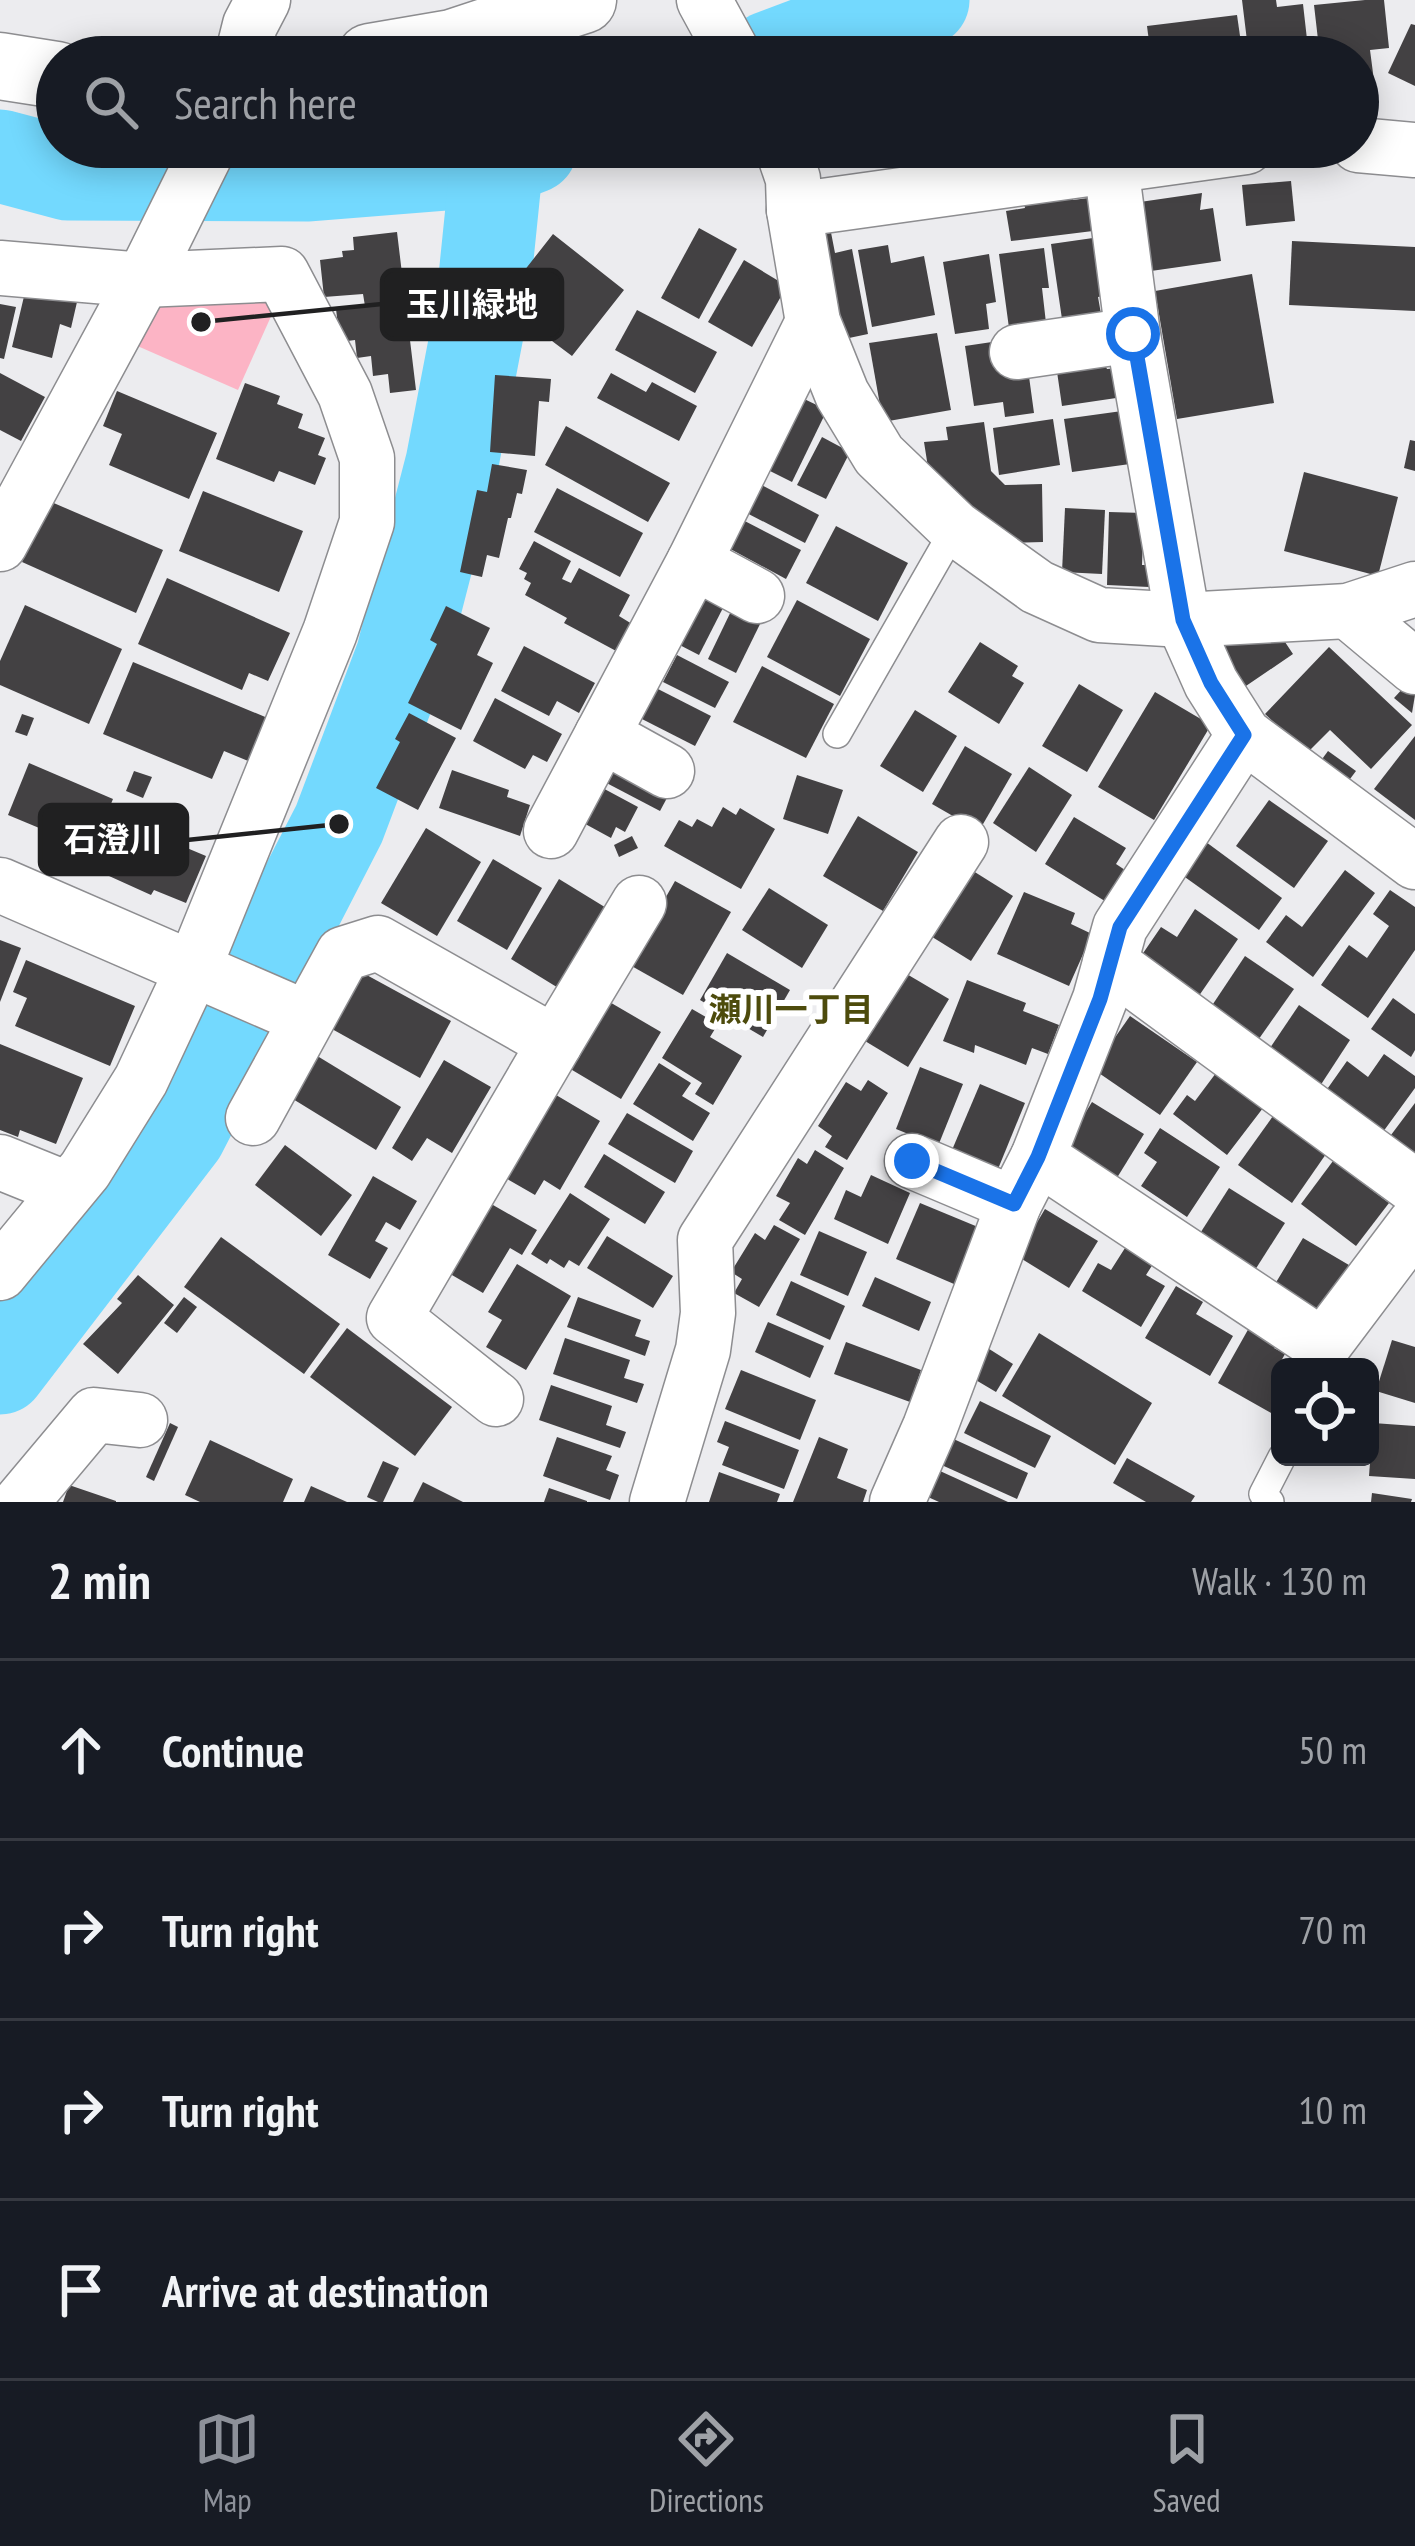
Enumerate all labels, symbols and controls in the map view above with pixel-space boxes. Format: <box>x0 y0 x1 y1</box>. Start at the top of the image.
search box <box>36 36 1379 168</box>
icon: search <box>78 69 144 135</box>
text: Search here <box>174 73 357 131</box>
callout: 玉川緑地 <box>382 270 562 339</box>
text: 玉川緑地 <box>406 282 538 325</box>
route start <box>1106 307 1160 361</box>
callout: 石澄川 <box>40 805 187 874</box>
text: 石澄川 <box>64 817 163 860</box>
district label: 瀬川一丁目 <box>709 987 874 1030</box>
route end <box>885 1134 939 1188</box>
map controls <box>1271 1358 1379 1466</box>
button: locate <box>1271 1358 1379 1466</box>
text: 2 min <box>48 1547 151 1613</box>
text: Walk · 130 m <box>1192 1555 1367 1606</box>
icon: ahead <box>48 1717 114 1783</box>
text: Continue <box>162 1721 304 1779</box>
text: 50 m <box>1298 1724 1367 1775</box>
icon: right <box>48 1897 114 1963</box>
text: Turn right <box>162 1901 319 1959</box>
text: 70 m <box>1298 1904 1367 1955</box>
icon: right <box>48 2077 114 2143</box>
text: Turn right <box>162 2081 319 2139</box>
text: 10 m <box>1298 2084 1367 2135</box>
icon: arrive <box>48 2257 114 2323</box>
text: Arrive at destination <box>162 2261 489 2319</box>
tab: Map <box>194 2406 260 2521</box>
tab: Directions <box>649 2406 764 2521</box>
tab: Saved <box>1153 2406 1221 2521</box>

